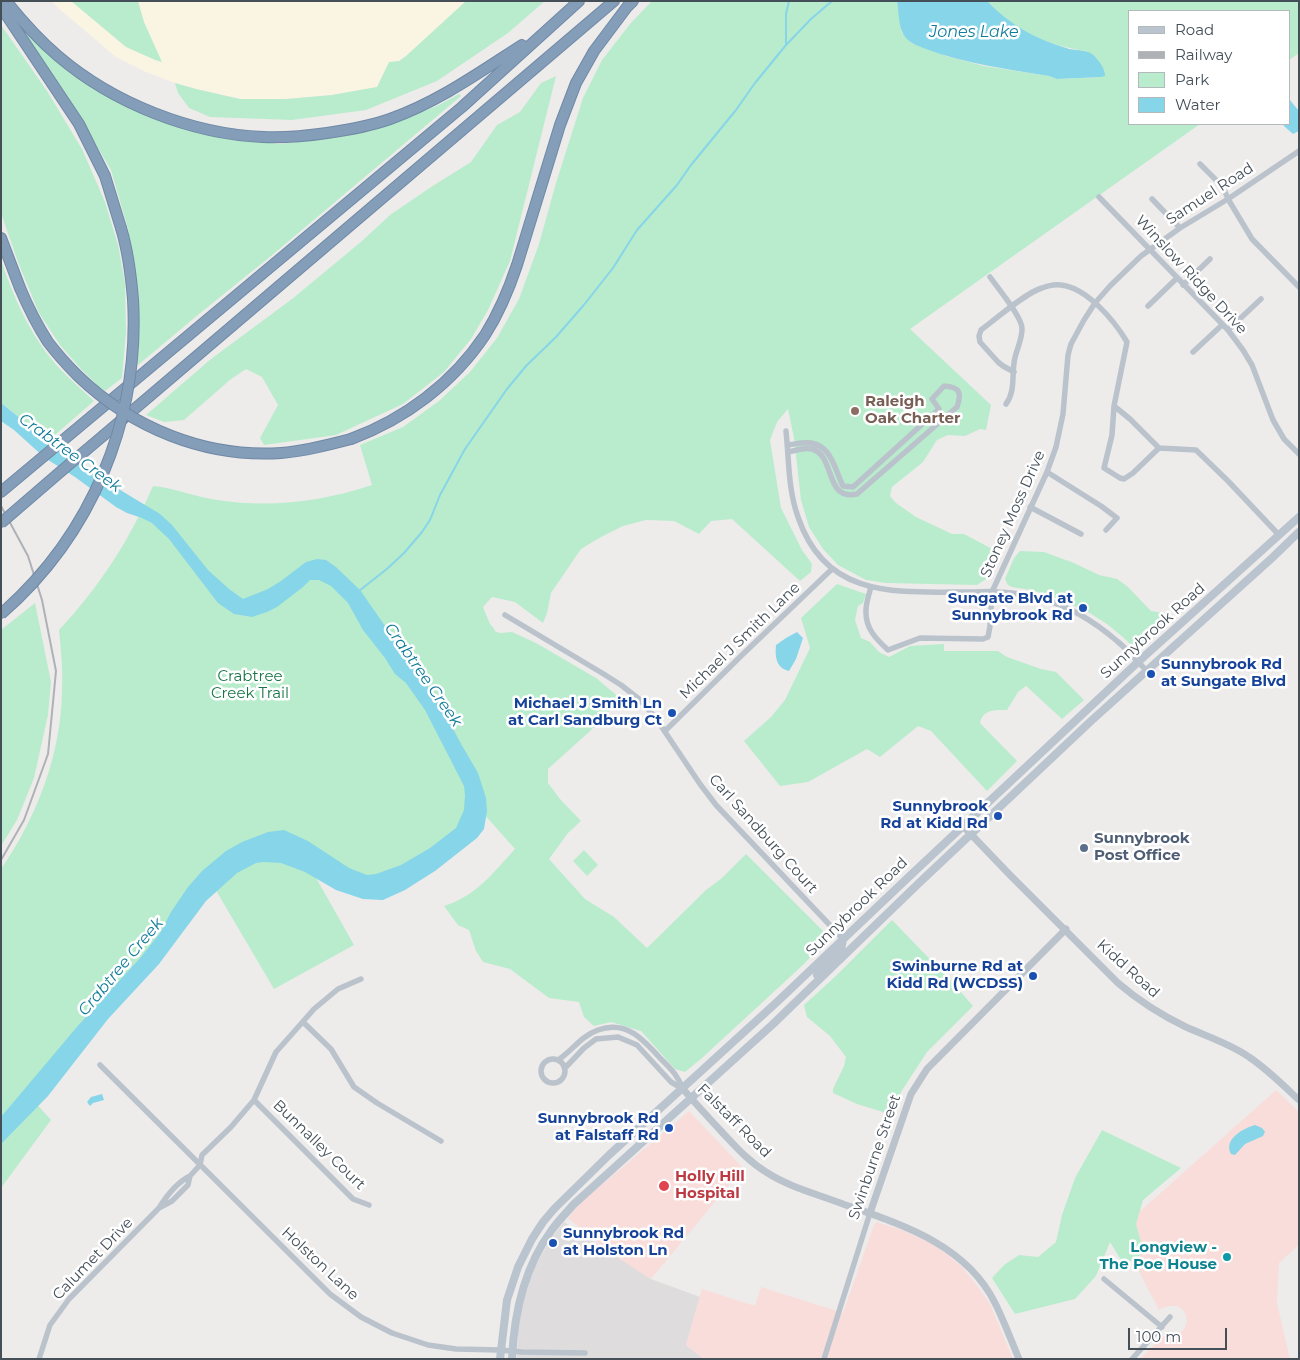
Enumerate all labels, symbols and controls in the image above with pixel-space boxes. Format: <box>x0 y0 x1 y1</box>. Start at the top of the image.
legend <box>1128 10 1290 125</box>
text: Road <box>1175 20 1214 39</box>
water label: Jones Lake <box>929 22 1019 42</box>
text: Railway <box>1175 45 1232 64</box>
text: Park <box>1175 70 1209 89</box>
text: Water <box>1175 95 1221 114</box>
street label: Samuel Road <box>1163 159 1257 229</box>
street label: Winslow Ridge Drive <box>1131 212 1251 338</box>
place label: Raleigh Oak Charter <box>865 393 960 428</box>
marker: Raleigh Oak Charter <box>849 405 861 417</box>
water label: Crabtree Creek <box>15 409 125 497</box>
street label: Stoney Moss Drive <box>977 448 1049 580</box>
street label: Michael J Smith Lane <box>676 579 804 703</box>
street label: Sunnybrook Road <box>1097 579 1209 683</box>
place label: Sungate Blvd at Sunnybrook Rd <box>948 590 1073 625</box>
marker: Sungate Blvd at Sunnybrook Rd <box>1077 602 1089 614</box>
water label: Crabtree Creek <box>380 619 466 731</box>
place label: Sunnybrook Rd at Sungate Blvd <box>1161 656 1286 691</box>
park label: Crabtree Creek Trail <box>211 668 289 703</box>
marker: Sunnybrook Rd at Sungate Blvd <box>1145 668 1157 680</box>
place label: Michael J Smith Ln at Carl Sandburg Ct <box>508 695 662 730</box>
marker: Michael J Smith Ln at Carl Sandburg Ct <box>666 707 678 719</box>
street label: Carl Sandburg Court <box>705 771 821 897</box>
place label: Sunnybrook Rd at Kidd Rd <box>880 798 988 833</box>
marker: Sunnybrook Rd at Kidd Rd <box>992 810 1004 822</box>
place label: Sunnybrook Post Office <box>1094 830 1190 865</box>
marker: Sunnybrook Post Office <box>1078 842 1090 854</box>
street label: Sunnybrook Road <box>802 854 912 960</box>
water label: Crabtree Creek <box>74 914 168 1020</box>
street label: Kidd Road <box>1093 936 1163 1002</box>
place label: Swinburne Rd at Kidd Rd (WCDSS) <box>887 958 1023 993</box>
marker: Swinburne Rd at Kidd Rd (WCDSS) <box>1027 970 1039 982</box>
street label: Falstaff Road <box>693 1080 775 1162</box>
street label: Swinburne Street <box>845 1092 905 1222</box>
street label: Bunnalley Court <box>269 1096 369 1194</box>
place label: Sunnybrook Rd at Falstaff Rd <box>538 1110 659 1145</box>
marker: Sunnybrook Rd at Falstaff Rd <box>663 1122 675 1134</box>
place label: Holly Hill Hospital <box>675 1168 745 1203</box>
marker: Holly Hill Hospital <box>657 1179 671 1193</box>
street label: Calumet Drive <box>49 1214 137 1304</box>
street label: Holston Lane <box>278 1224 362 1304</box>
place label: Sunnybrook Rd at Holston Ln <box>563 1225 684 1260</box>
marker: Sunnybrook Rd at Holston Ln <box>547 1237 559 1249</box>
place label: Longview - The Poe House <box>1100 1239 1217 1274</box>
marker: Longview - The Poe House <box>1221 1251 1233 1263</box>
scale bar <box>1130 1318 1229 1350</box>
text: 100 m <box>1136 1327 1181 1346</box>

